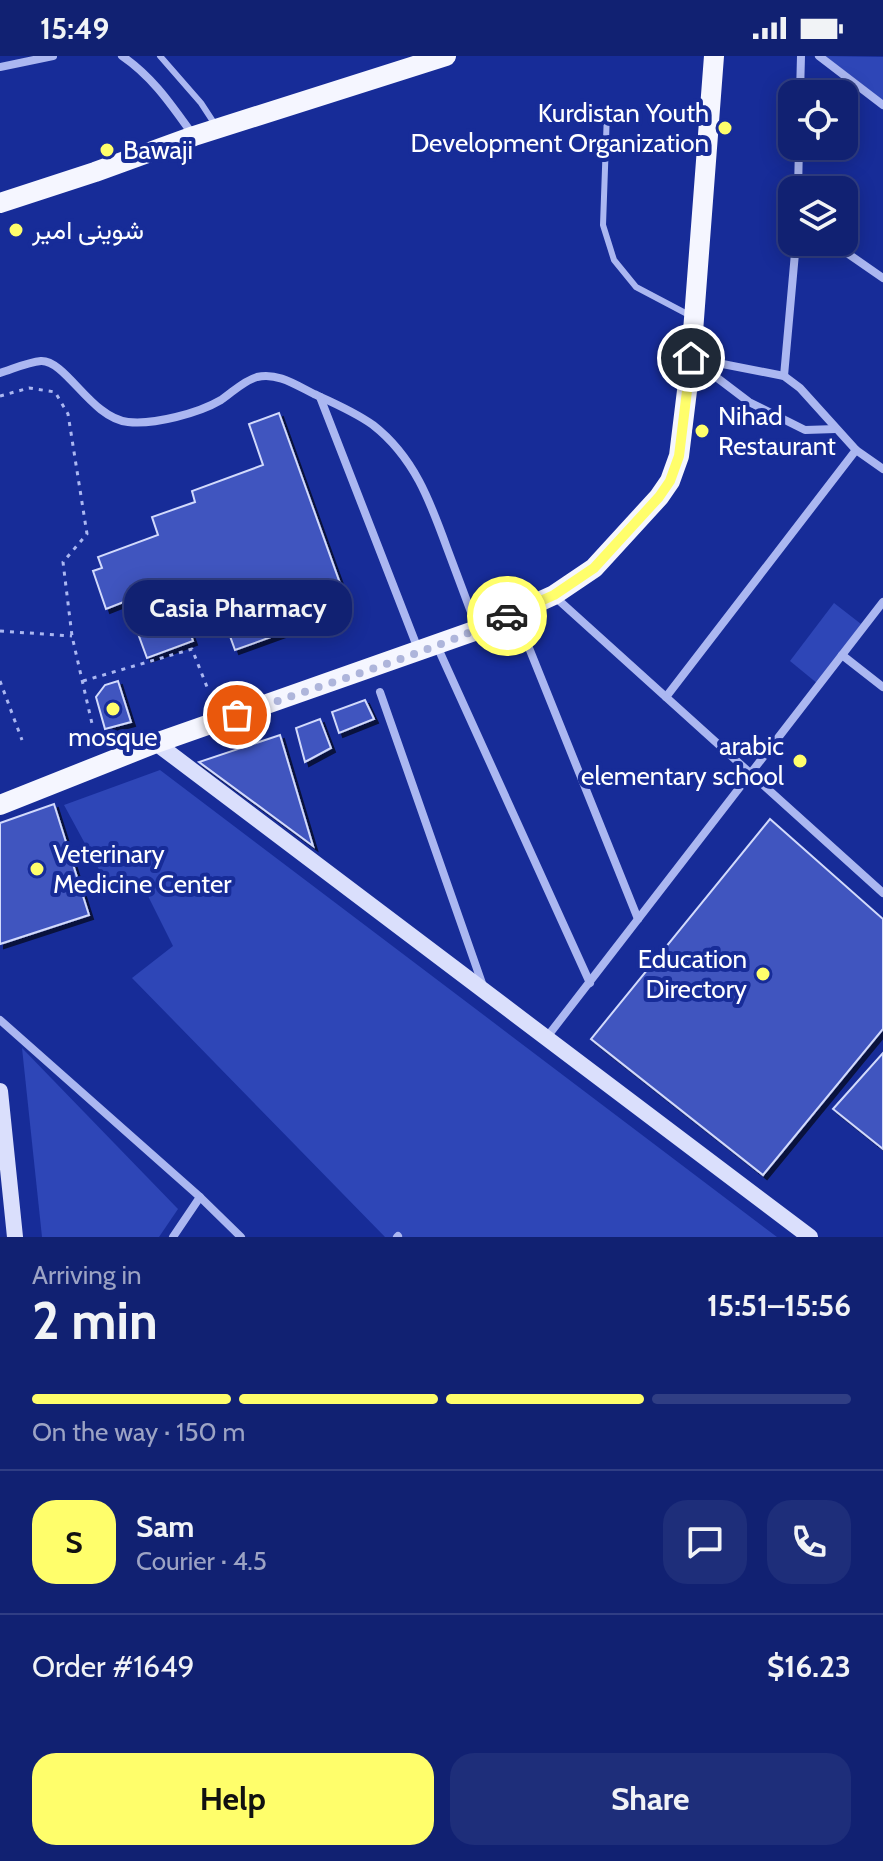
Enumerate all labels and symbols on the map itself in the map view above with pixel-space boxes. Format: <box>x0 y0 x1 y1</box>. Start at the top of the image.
place label: Kurdistan Youth Development Organization <box>410 97 709 159</box>
marker: Kurdistan Youth Development Organization <box>716 119 734 137</box>
place label: Bawaji <box>123 134 193 166</box>
marker: Bawaji <box>98 141 116 159</box>
place label: شوينى امير <box>31 214 144 246</box>
marker: شوينى امير <box>7 221 25 239</box>
pin <box>657 324 725 392</box>
place label: Nihad Restaurant <box>718 400 836 462</box>
marker: Nihad Restaurant <box>693 422 711 440</box>
courier <box>467 576 547 656</box>
callout: Casia Pharmacy <box>123 579 351 635</box>
pin <box>203 681 271 749</box>
marker: mosque <box>104 700 122 718</box>
place label: mosque <box>68 721 158 753</box>
place label: arabic elementary school <box>581 730 784 792</box>
marker: arabic elementary school <box>791 752 809 770</box>
place label: Veterinary Medicine Center <box>53 838 232 900</box>
marker: Veterinary Medicine Center <box>28 860 46 878</box>
place label: Education Directory <box>638 943 747 1005</box>
marker: Education Directory <box>754 965 772 983</box>

